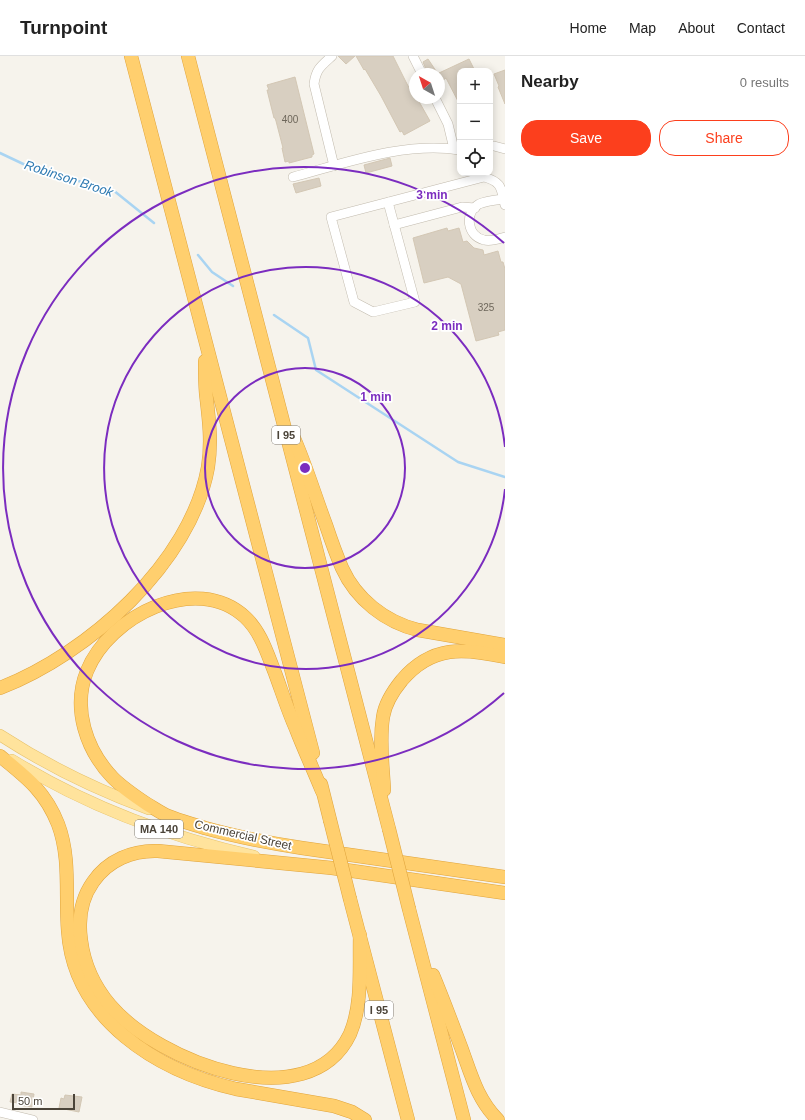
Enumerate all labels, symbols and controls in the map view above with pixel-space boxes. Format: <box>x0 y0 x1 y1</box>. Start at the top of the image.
text: Turnpoint <box>20 17 107 38</box>
text: Home <box>570 20 607 36</box>
text: Map <box>629 20 656 36</box>
text: About <box>678 20 715 36</box>
text: Contact <box>737 20 785 36</box>
north arrow <box>409 68 445 104</box>
map controls <box>457 68 493 176</box>
button: + <box>457 68 493 104</box>
text: Nearby <box>521 72 579 91</box>
text: 0 results <box>740 75 789 90</box>
button: − <box>457 104 493 140</box>
house number: 400 <box>282 114 299 125</box>
button: Save <box>521 120 651 156</box>
button: Share <box>659 120 789 156</box>
button: locate <box>457 140 493 176</box>
water label: Robinson Brook <box>23 157 117 200</box>
text: 3 min <box>416 188 448 202</box>
house number: 325 <box>478 302 495 313</box>
text: 2 min <box>431 319 463 333</box>
text: 1 min <box>360 390 392 404</box>
road number: I 95 <box>272 426 300 444</box>
centre of rings <box>298 461 312 475</box>
street label: Commercial Street <box>193 817 294 853</box>
road number: MA 140 <box>135 820 183 838</box>
road number: I 95 <box>365 1001 393 1019</box>
scale bar <box>12 1092 75 1111</box>
text: 50 m <box>18 1095 42 1107</box>

